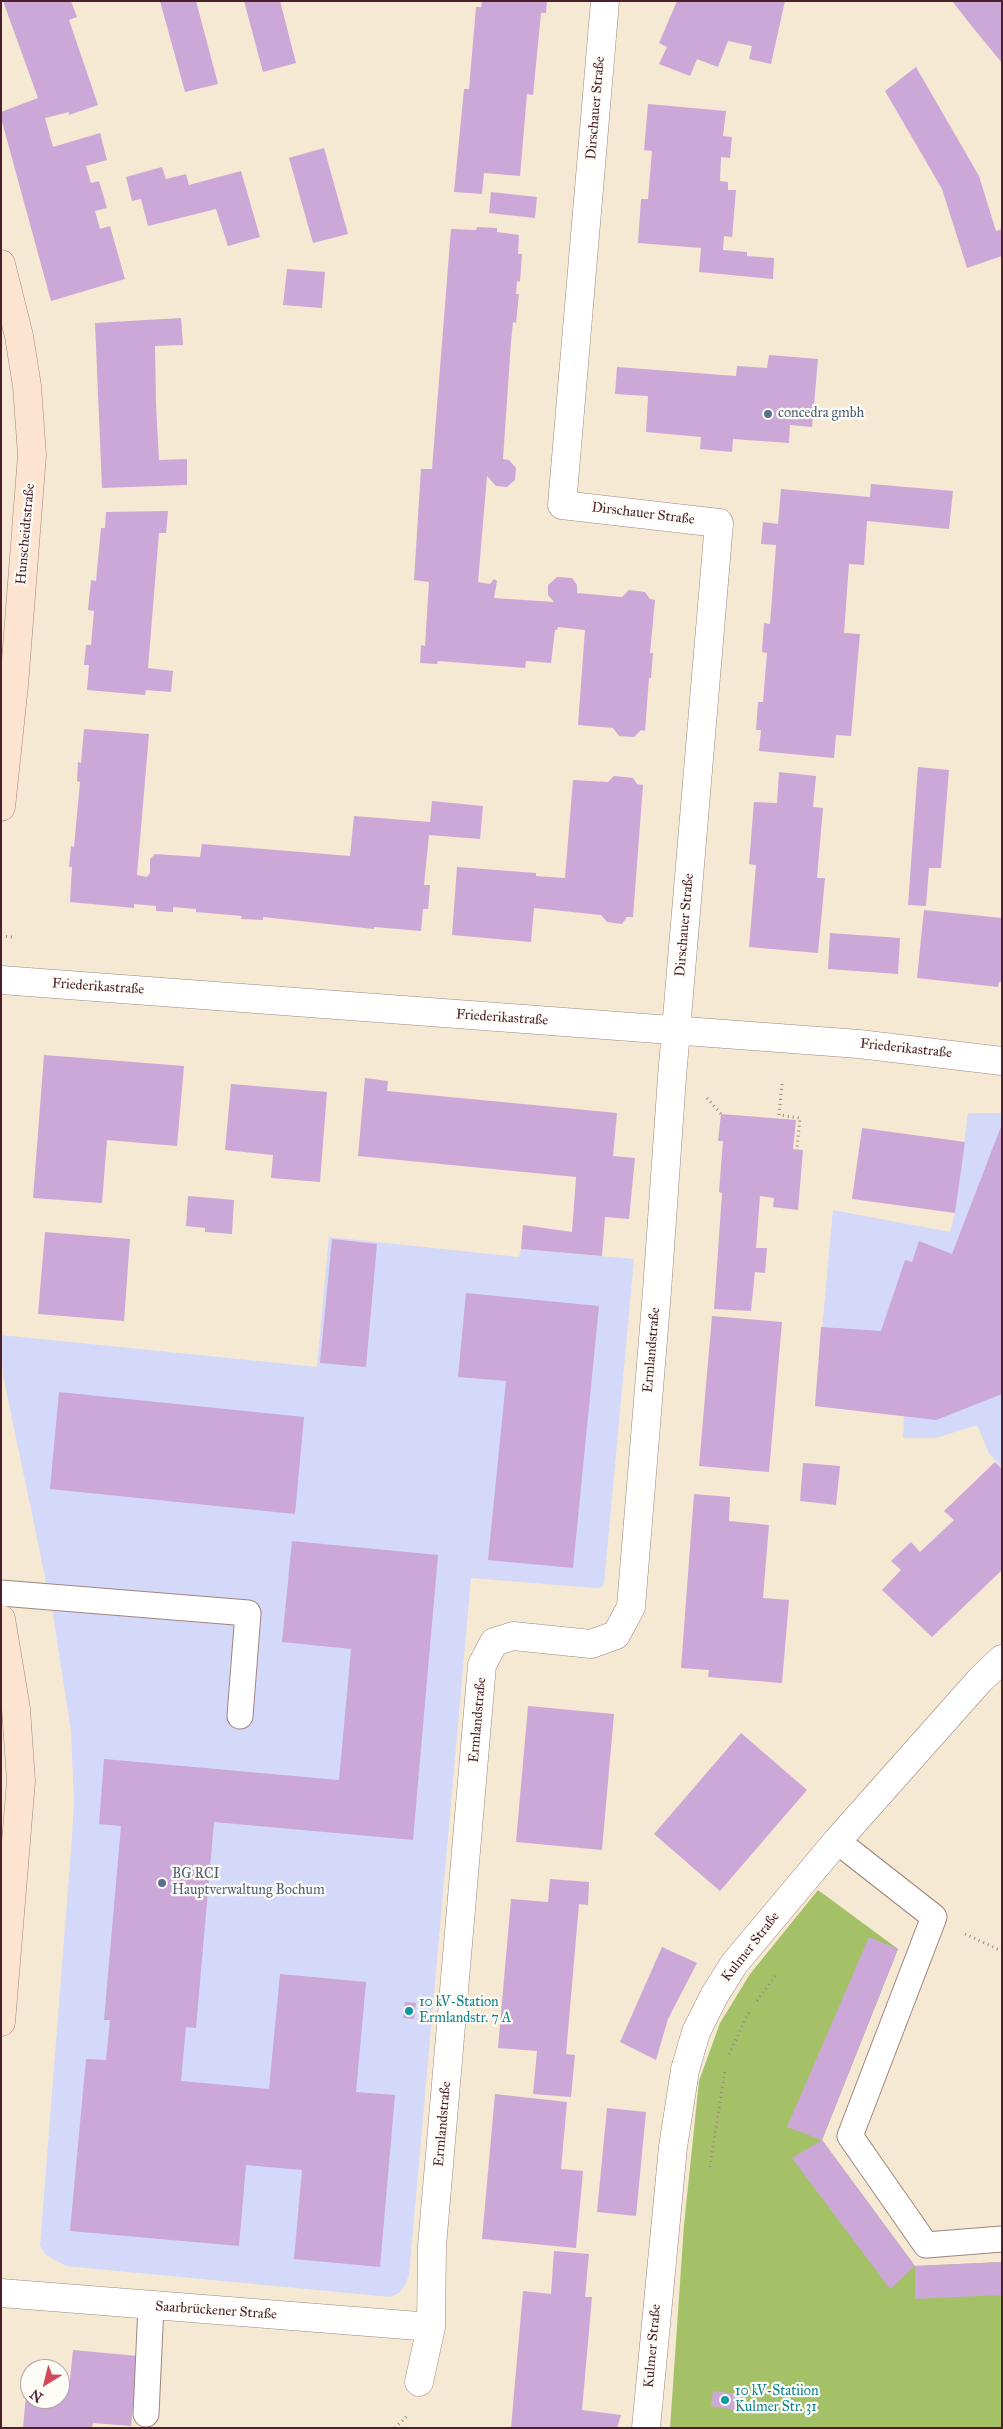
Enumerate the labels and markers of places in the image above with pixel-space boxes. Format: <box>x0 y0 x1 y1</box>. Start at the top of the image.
place label: concedra gmbh <box>778 406 864 422</box>
marker: concedra gmbh <box>762 408 774 420</box>
place label: BG RCI Hauptverwaltung Bochum <box>172 1867 325 1900</box>
marker: BG RCI Hauptverwaltung Bochum <box>156 1877 168 1889</box>
place label: 10 kV-Station Ermlandstr. 7 A <box>419 1995 511 2028</box>
marker: 10 kV-Station Ermlandstr. 7 A <box>403 2005 415 2017</box>
place label: 10 kV-Statiion Kulmer Str. 31 <box>735 2384 819 2416</box>
marker: 10 kV-Statiion Kulmer Str. 31 <box>719 2394 731 2406</box>

